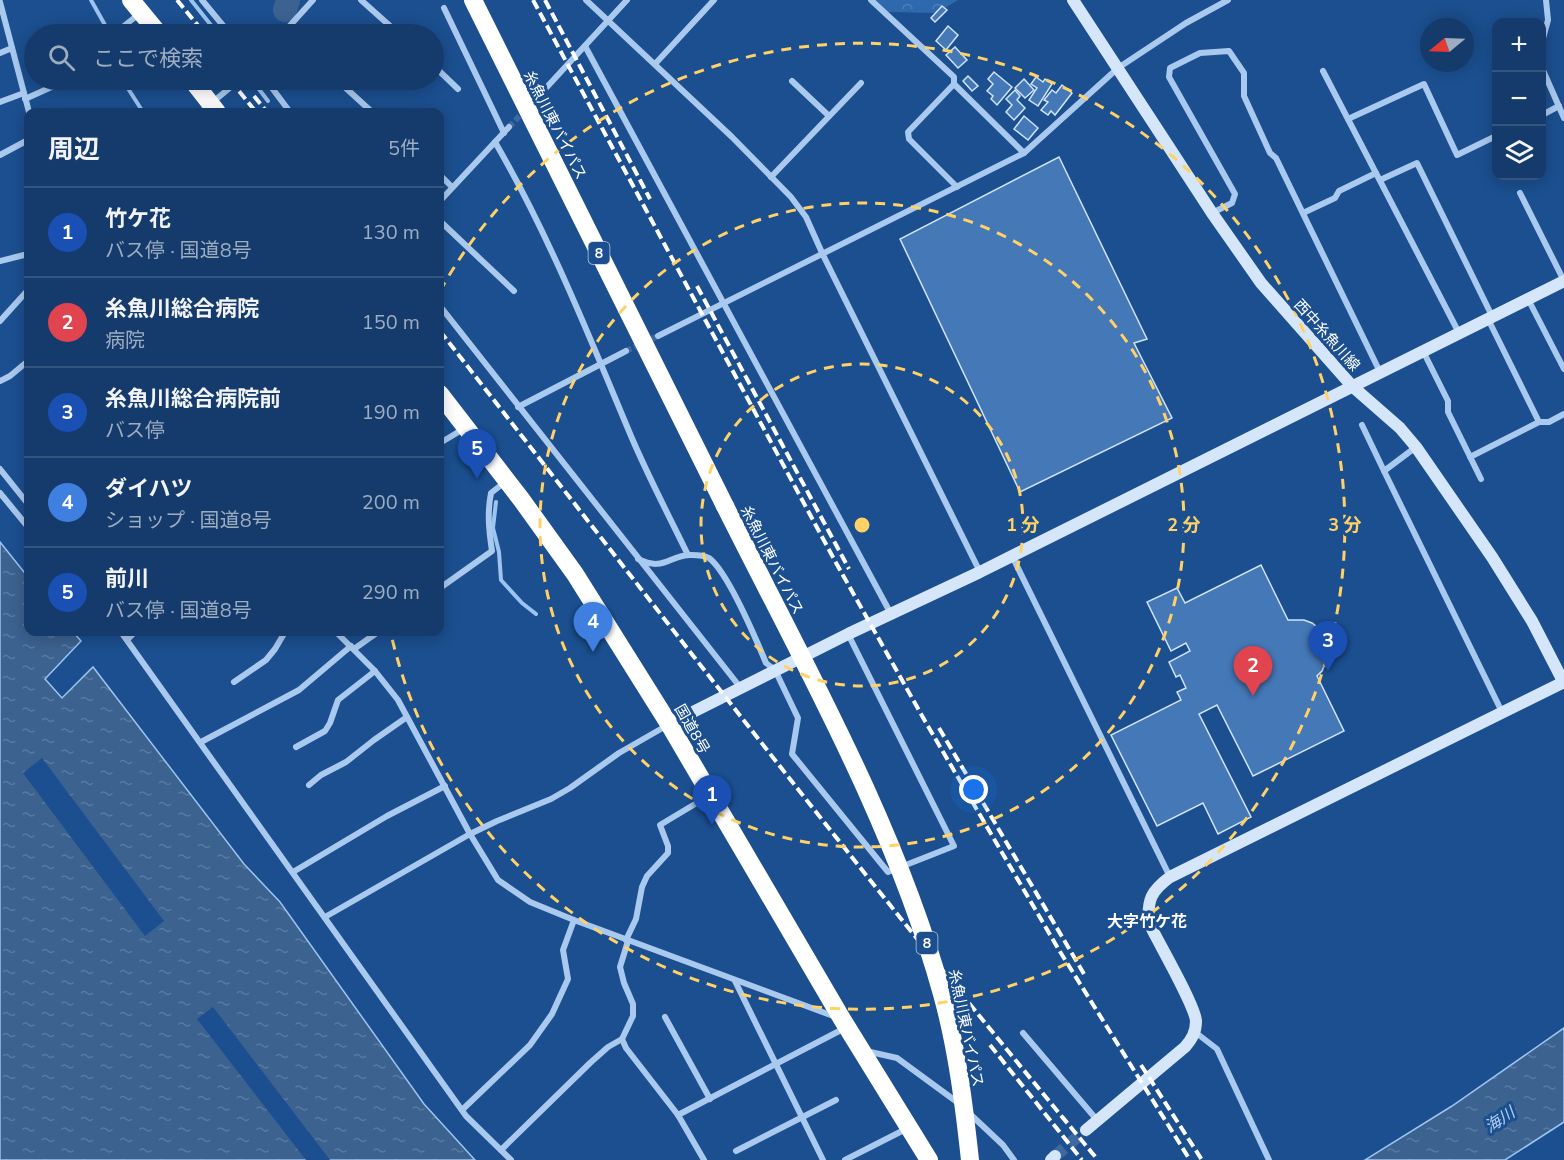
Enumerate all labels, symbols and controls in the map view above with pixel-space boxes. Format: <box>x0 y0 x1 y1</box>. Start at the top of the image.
north arrow <box>1420 18 1474 72</box>
map controls <box>1492 18 1546 180</box>
button: + <box>1492 18 1546 72</box>
search box <box>24 24 444 90</box>
icon: search <box>45 41 78 74</box>
text: ここで検索 <box>93 44 203 74</box>
street label: 糸魚川東バイパス <box>519 67 591 183</box>
button: − <box>1492 72 1546 126</box>
button: layers <box>1492 126 1546 180</box>
text: 周辺 <box>48 132 100 167</box>
text: 5件 <box>388 135 420 162</box>
text: 竹ケ花 <box>105 204 171 234</box>
text: 1 <box>62 219 74 246</box>
text: 130 m <box>362 219 420 246</box>
text: バス停 · 国道8号 <box>105 237 252 264</box>
road number: 8 <box>588 242 610 264</box>
text: 糸魚川総合病院 <box>105 294 259 324</box>
street label: 西中糸魚川線 <box>1289 295 1365 375</box>
text: 2 <box>62 309 74 336</box>
text: 150 m <box>362 309 420 336</box>
text: 病院 <box>105 327 145 354</box>
text: 糸魚川総合病院前 <box>105 384 281 414</box>
text: 3 <box>62 399 74 426</box>
text: 190 m <box>362 399 420 426</box>
text: バス停 <box>105 417 165 444</box>
pin: 5 <box>458 430 496 479</box>
text: ダイハツ <box>105 474 193 504</box>
text: 4 <box>62 489 74 516</box>
text: 200 m <box>362 489 420 516</box>
street label: 糸魚川東バイパス <box>736 502 808 618</box>
text: ショップ · 国道8号 <box>105 507 272 534</box>
text: 1 分 <box>1006 513 1040 537</box>
text: 2 分 <box>1167 513 1201 537</box>
text: 3 分 <box>1328 513 1362 537</box>
centre of rings <box>852 515 872 535</box>
text: 前川 <box>105 564 149 594</box>
text: 5 <box>62 579 74 606</box>
text: 290 m <box>362 579 420 606</box>
text: バス停 · 国道8号 <box>105 597 252 624</box>
pin: 4 <box>574 602 612 652</box>
pin: 3 <box>1308 622 1348 671</box>
pin: 2 <box>1234 646 1272 696</box>
street label: 国道8号 <box>670 701 714 757</box>
your location <box>959 775 988 804</box>
pin: 1 <box>692 776 732 825</box>
district label: 大字竹ケ花 <box>1107 911 1187 933</box>
road number: 8 <box>916 932 938 954</box>
street label: 糸魚川東バイパス <box>944 967 988 1089</box>
water label: 海川 <box>1481 1101 1521 1138</box>

